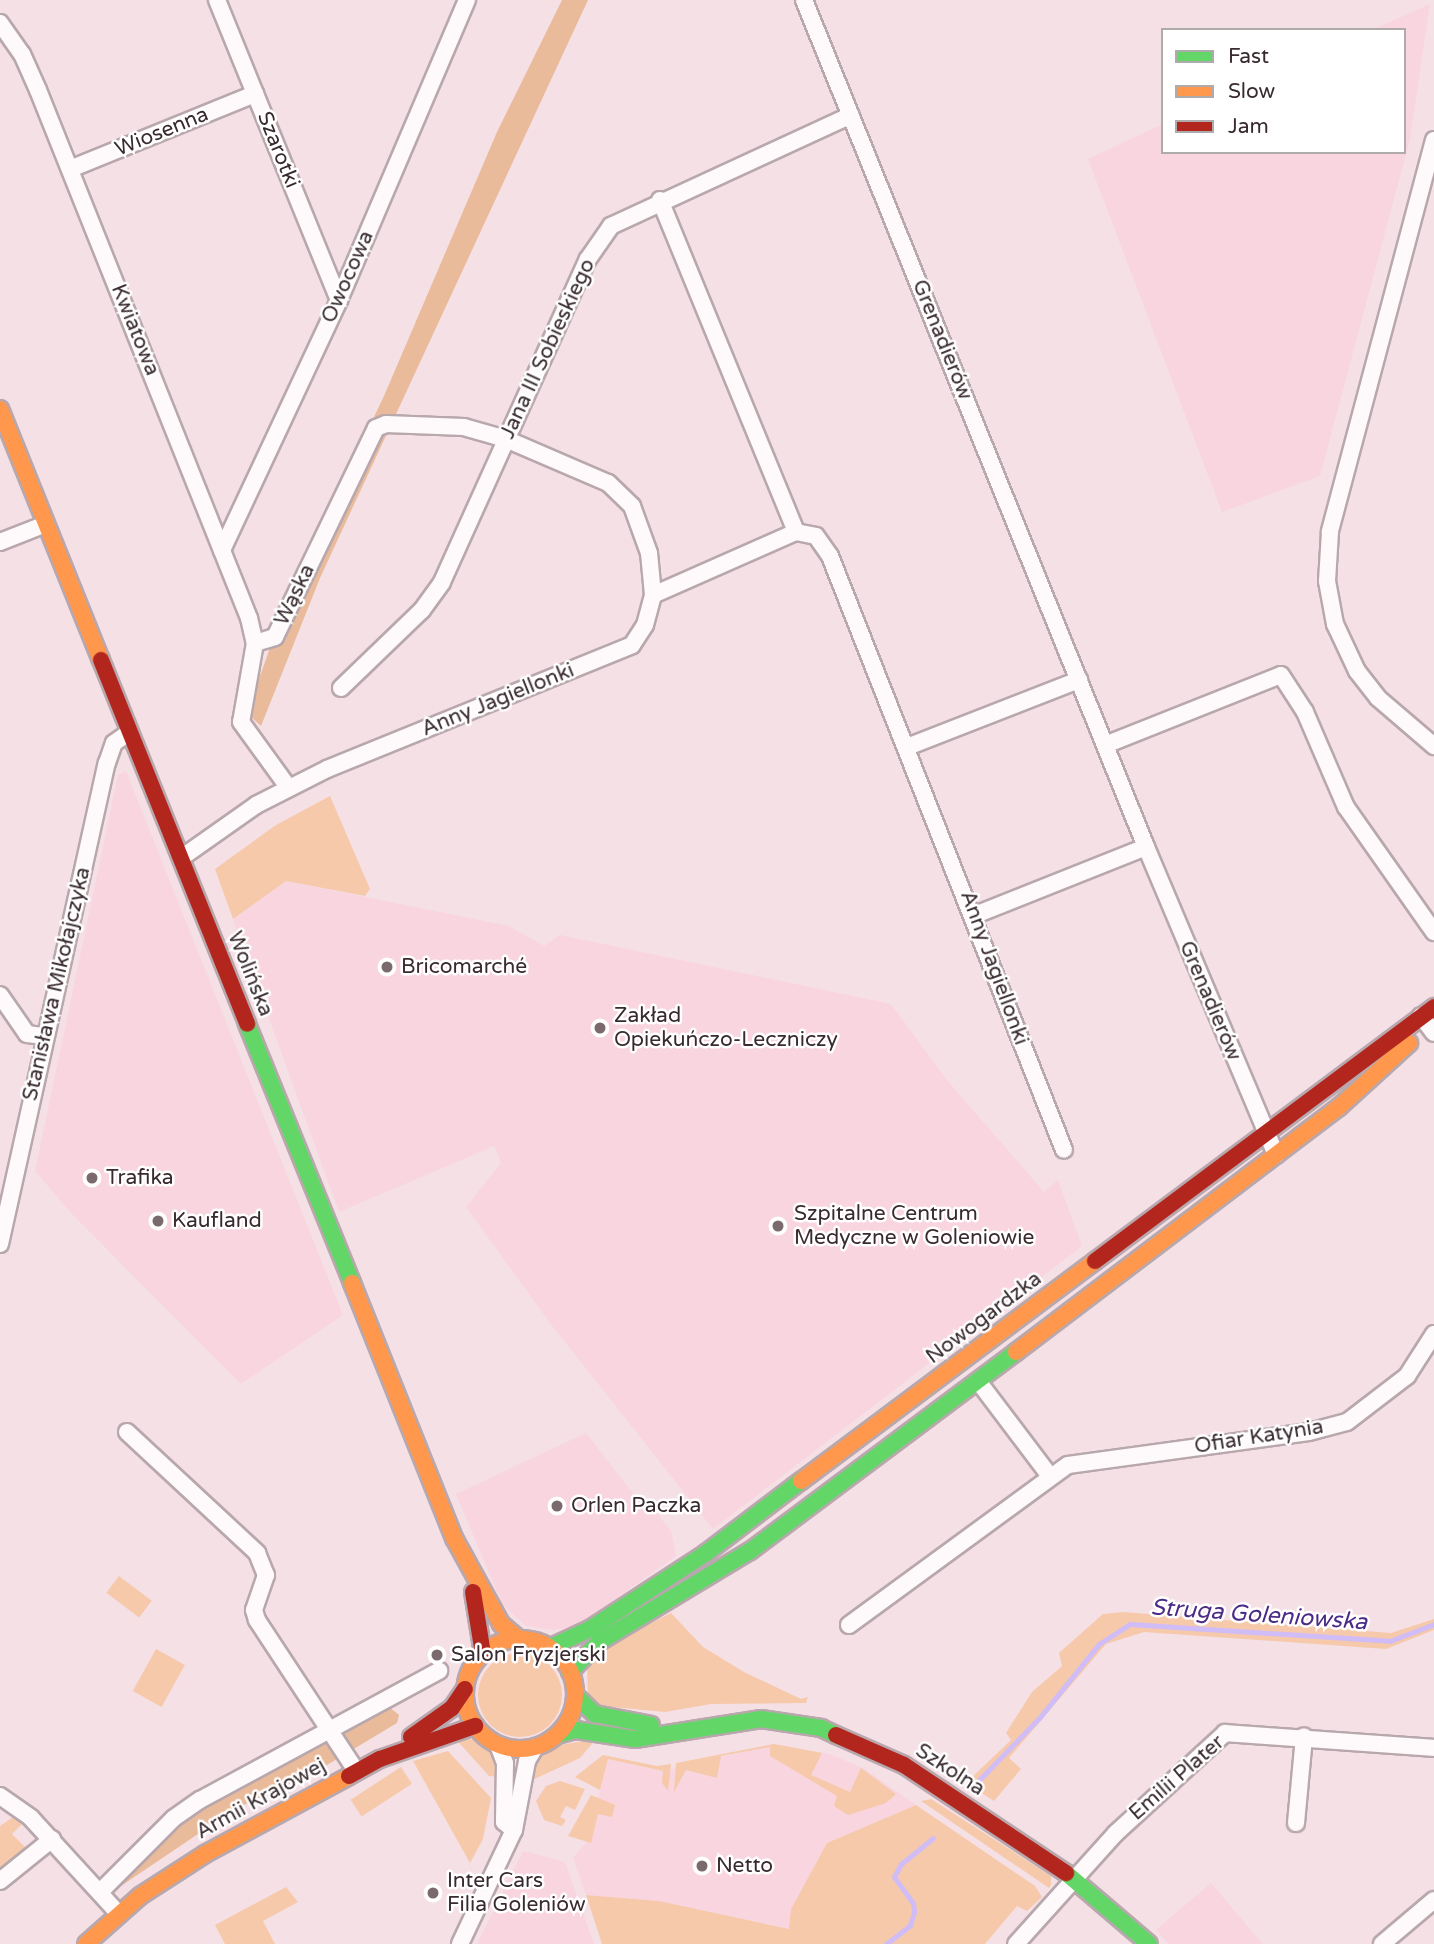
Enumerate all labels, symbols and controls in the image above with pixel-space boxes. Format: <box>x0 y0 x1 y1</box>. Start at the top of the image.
legend <box>1161 28 1406 154</box>
text: Fast <box>1228 44 1269 69</box>
text: Slow <box>1228 79 1275 104</box>
street label: Wiosenna <box>112 102 212 162</box>
street label: Szarotki <box>251 108 305 192</box>
text: Jam <box>1228 114 1269 139</box>
street label: Owocowa <box>316 227 380 327</box>
street label: Jana III Sobieskiego <box>495 255 601 443</box>
street label: Grenadierów <box>906 276 978 404</box>
street label: Kwiatowa <box>105 281 165 379</box>
street label: Wąska <box>269 560 321 630</box>
street label: Anny Jagiellonki <box>418 658 578 742</box>
street label: Stanisława Mikołajczyka <box>18 865 96 1103</box>
street label: Anny Jagiellonki <box>954 887 1034 1049</box>
street label: Wolińska <box>222 928 278 1020</box>
street label: Grenadierów <box>1174 937 1246 1065</box>
place label: Bricomarché <box>401 954 527 980</box>
marker: Bricomarché <box>379 959 395 975</box>
place label: Zakład Opiekuńczo-Leczniczy <box>614 1003 838 1053</box>
marker: Zakład Opiekuńczo-Leczniczy <box>592 1020 608 1036</box>
place label: Trafika <box>106 1165 174 1191</box>
marker: Trafika <box>84 1170 100 1186</box>
place label: Szpitalne Centrum Medyczne w Goleniowie <box>794 1201 1034 1251</box>
place label: Kaufland <box>172 1208 262 1234</box>
marker: Kaufland <box>150 1213 166 1229</box>
marker: Szpitalne Centrum Medyczne w Goleniowie <box>768 1216 788 1236</box>
street label: Nowogardzka <box>921 1266 1047 1370</box>
street label: Ofiar Katynia <box>1193 1414 1325 1460</box>
place label: Orlen Paczka <box>571 1493 701 1519</box>
marker: Orlen Paczka <box>549 1498 565 1514</box>
water label: Struga Goleniowska <box>1150 1594 1368 1636</box>
place label: Salon Fryzjerski <box>451 1642 606 1668</box>
marker: Salon Fryzjerski <box>429 1647 445 1663</box>
street label: Emilii Plater <box>1124 1730 1230 1826</box>
street label: Szkolna <box>911 1738 989 1802</box>
street label: Armii Krajowej <box>192 1753 330 1845</box>
place label: Netto <box>716 1853 773 1879</box>
marker: Netto <box>694 1858 710 1874</box>
place label: Inter Cars Filia Goleniów <box>447 1868 586 1918</box>
marker: Inter Cars Filia Goleniów <box>425 1885 441 1901</box>

